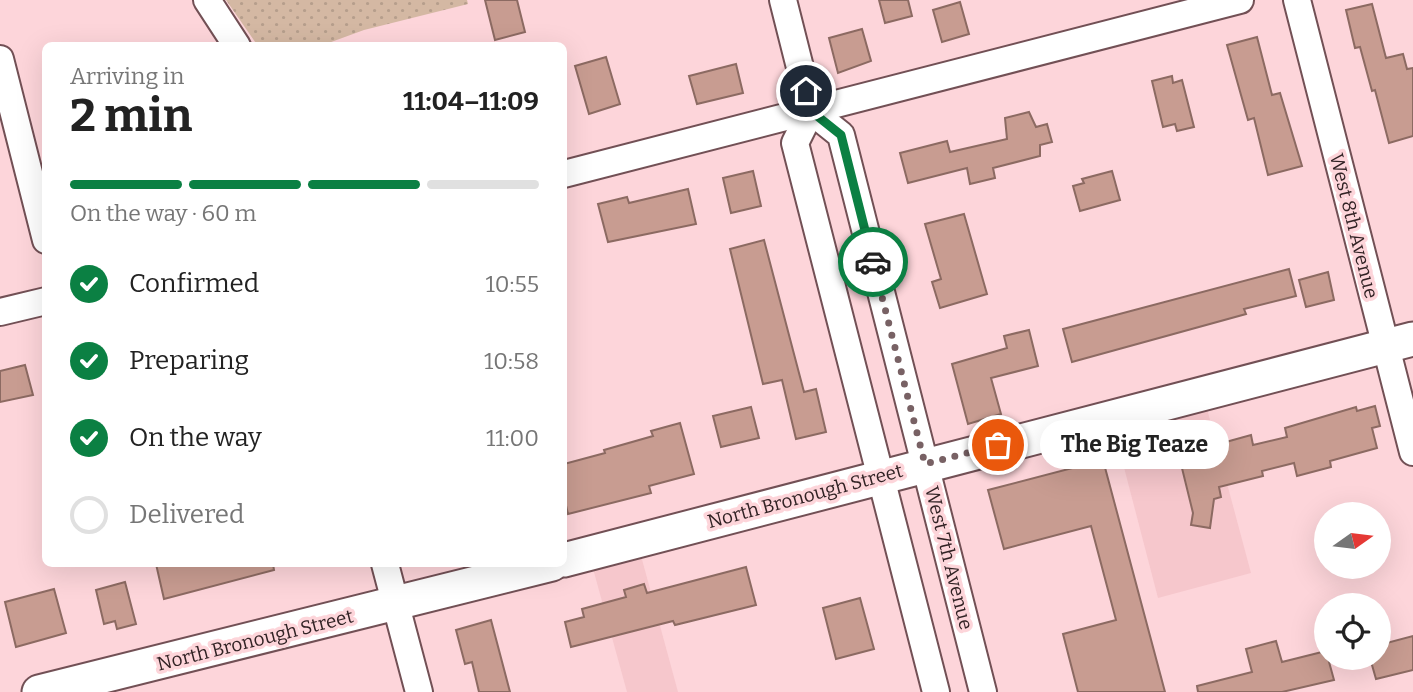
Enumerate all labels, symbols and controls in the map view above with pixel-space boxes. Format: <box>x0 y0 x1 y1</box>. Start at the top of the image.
pin <box>776 61 836 121</box>
text: Arriving in <box>70 62 184 90</box>
icon: home <box>787 72 825 110</box>
text: 11:04–11:09 <box>403 86 539 117</box>
text: 2 min <box>70 88 192 143</box>
street label: West 8th Avenue <box>1325 151 1383 301</box>
text: On the way · 60 m <box>70 199 256 227</box>
courier <box>838 227 908 297</box>
icon: car <box>854 243 892 281</box>
icon: check <box>70 265 108 303</box>
text: Confirmed <box>129 268 259 299</box>
text: 10:55 <box>486 270 539 298</box>
icon: check <box>70 342 108 380</box>
text: Preparing <box>129 345 249 376</box>
text: 10:58 <box>484 347 539 375</box>
pin <box>968 415 1028 475</box>
icon: check <box>70 419 108 457</box>
callout: The Big Teaze <box>1040 420 1229 470</box>
text: On the way <box>129 422 262 453</box>
text: 11:00 <box>486 424 539 452</box>
icon: bag <box>979 426 1017 464</box>
text: The Big Teaze <box>1061 430 1208 458</box>
street label: North Bronough Street <box>705 459 905 533</box>
street label: West 7th Avenue <box>920 484 978 632</box>
text: Delivered <box>129 499 244 530</box>
north arrow <box>1314 502 1391 579</box>
map controls <box>1314 502 1391 670</box>
button: locate <box>1314 593 1391 670</box>
street label: North Bronough Street <box>154 604 356 676</box>

